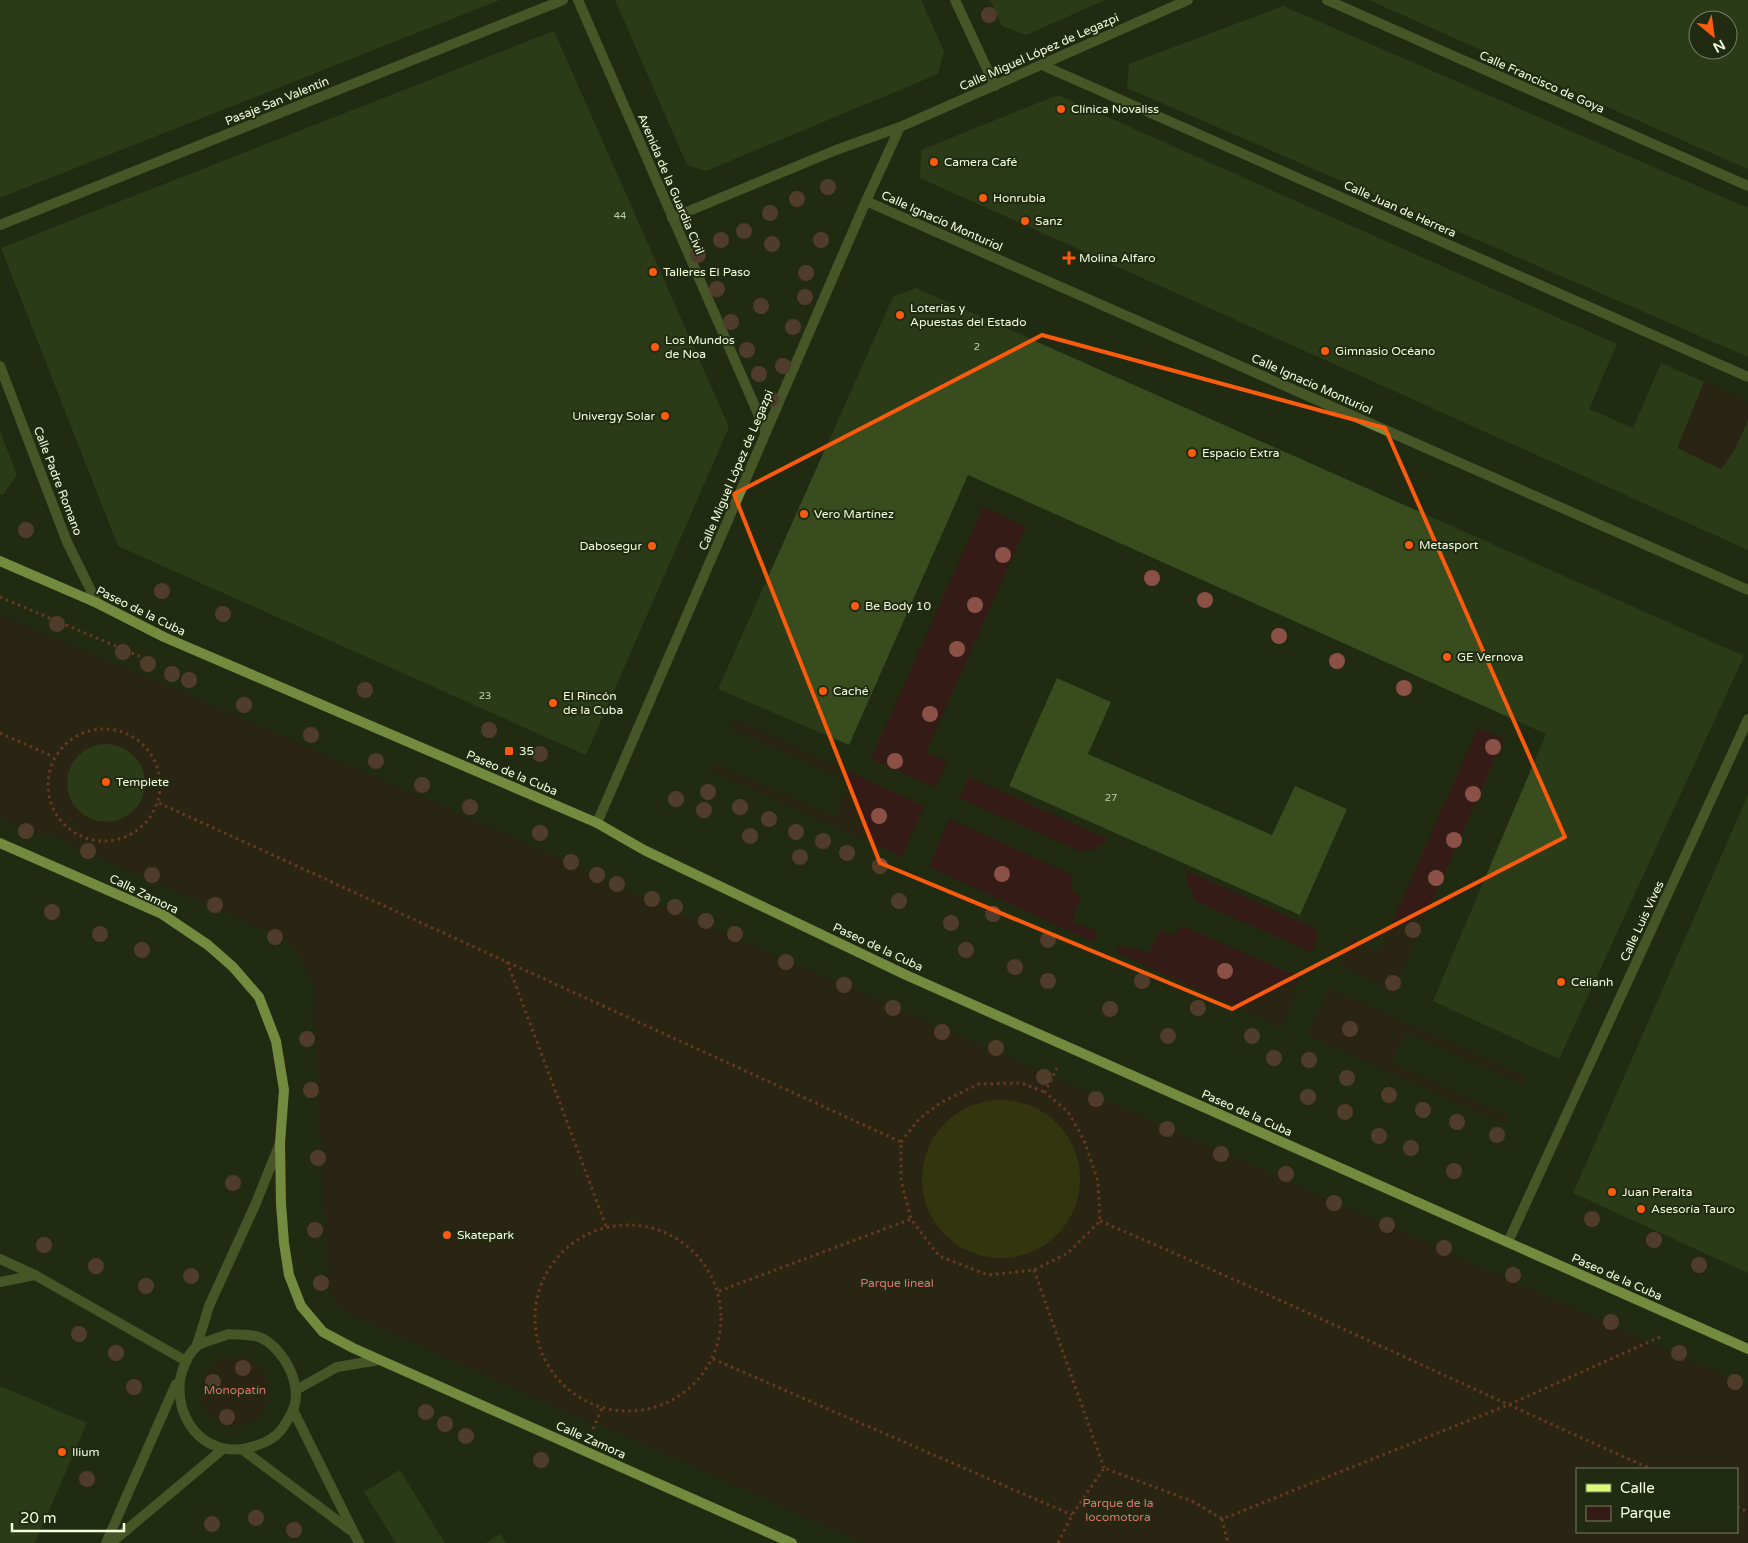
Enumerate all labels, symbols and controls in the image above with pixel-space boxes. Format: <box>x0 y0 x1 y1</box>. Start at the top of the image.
street label: Calle Miguel López de Legazpi <box>957 10 1121 94</box>
north arrow <box>1688 10 1738 60</box>
text: N <box>1710 36 1728 56</box>
street label: Calle Francisco de Goya <box>1477 48 1607 116</box>
street label: Pasaje San Valentín <box>223 74 331 128</box>
place label: Clínica Novaliss <box>1071 102 1159 116</box>
marker: Clínica Novaliss <box>1055 103 1067 115</box>
street label: Avenida de la Guardia Civil <box>635 112 707 256</box>
place label: Camera Café <box>944 155 1018 169</box>
marker: Camera Café <box>928 156 940 168</box>
street label: Calle Juan de Herrera <box>1342 178 1458 240</box>
street label: Calle Ignacio Monturiol <box>879 188 1005 254</box>
place label: Honrubia <box>993 191 1046 205</box>
marker: Honrubia <box>977 192 989 204</box>
house number: 44 <box>614 210 626 222</box>
place label: Sanz <box>1035 214 1062 228</box>
marker: Sanz <box>1019 215 1031 227</box>
place label: Molina Alfaro <box>1079 251 1156 265</box>
marker: Molina Alfaro <box>1063 252 1075 264</box>
place label: Talleres El Paso <box>663 265 750 279</box>
marker: Talleres El Paso <box>647 266 659 278</box>
place label: Loterías y Apuestas del Estado <box>910 301 1026 329</box>
marker: Loterías y Apuestas del Estado <box>894 309 906 321</box>
place label: Los Mundos de Noa <box>665 333 735 361</box>
marker: Los Mundos de Noa <box>649 341 661 353</box>
house number: 2 <box>974 341 980 353</box>
place label: Gimnasio Océano <box>1335 344 1435 358</box>
marker: Gimnasio Océano <box>1319 345 1331 357</box>
street label: Calle Ignacio Monturiol <box>1249 351 1375 417</box>
street label: Calle Miguel López de Legazpi <box>696 388 776 552</box>
place label: Univergy Solar <box>572 409 655 423</box>
marker: Univergy Solar <box>659 410 671 422</box>
street label: Calle Padre Romano <box>31 425 85 537</box>
place label: Espacio Extra <box>1202 446 1280 460</box>
marker: Espacio Extra <box>1186 447 1198 459</box>
place label: Vero Martínez <box>814 507 894 521</box>
marker: Vero Martínez <box>798 508 810 520</box>
place label: Metasport <box>1419 538 1479 552</box>
place label: Dabosegur <box>579 539 642 553</box>
marker: Metasport <box>1403 539 1415 551</box>
marker: Dabosegur <box>646 540 658 552</box>
street label: Paseo de la Cuba <box>94 583 188 639</box>
place label: Be Body 10 <box>865 599 931 613</box>
marker: Be Body 10 <box>849 600 861 612</box>
place label: GE Vernova <box>1457 650 1523 664</box>
marker: GE Vernova <box>1441 651 1453 663</box>
place label: Caché <box>833 684 869 698</box>
marker: Caché <box>817 685 829 697</box>
place label: El Rincón de la Cuba <box>563 689 623 717</box>
house number: 23 <box>479 690 491 702</box>
marker: El Rincón de la Cuba <box>547 697 559 709</box>
place label: 35 <box>519 744 534 758</box>
marker: 35 <box>503 745 515 757</box>
street label: Paseo de la Cuba <box>464 747 560 799</box>
place label: Templete <box>116 775 169 789</box>
marker: Templete <box>100 776 112 788</box>
house number: 27 <box>1105 792 1117 804</box>
street label: Calle Zamora <box>107 871 181 917</box>
street label: Calle Luis Vives <box>1617 878 1667 963</box>
street label: Paseo de la Cuba <box>831 920 925 974</box>
place label: Celianh <box>1571 975 1613 989</box>
marker: Celianh <box>1555 976 1567 988</box>
street label: Paseo de la Cuba <box>1200 1087 1294 1139</box>
place label: Juan Peralta <box>1622 1185 1692 1199</box>
marker: Juan Peralta <box>1606 1186 1618 1198</box>
place label: Asesoría Tauro <box>1651 1202 1735 1216</box>
marker: Asesoría Tauro <box>1635 1203 1647 1215</box>
place label: Skatepark <box>457 1228 515 1242</box>
marker: Skatepark <box>441 1229 453 1241</box>
street label: Paseo de la Cuba <box>1570 1251 1664 1303</box>
park label: Parque lineal <box>860 1276 934 1290</box>
park label: Monopatín <box>204 1383 266 1397</box>
street label: Calle Zamora <box>554 1418 628 1462</box>
place label: Ilium <box>72 1445 100 1459</box>
marker: Ilium <box>56 1446 68 1458</box>
legend <box>1576 1468 1738 1533</box>
text: Calle <box>1620 1479 1655 1497</box>
park label: Parque de la locomotora <box>1083 1496 1153 1524</box>
scale bar <box>12 1500 125 1532</box>
text: Parque <box>1620 1504 1671 1522</box>
text: 20 m <box>20 1509 57 1527</box>

